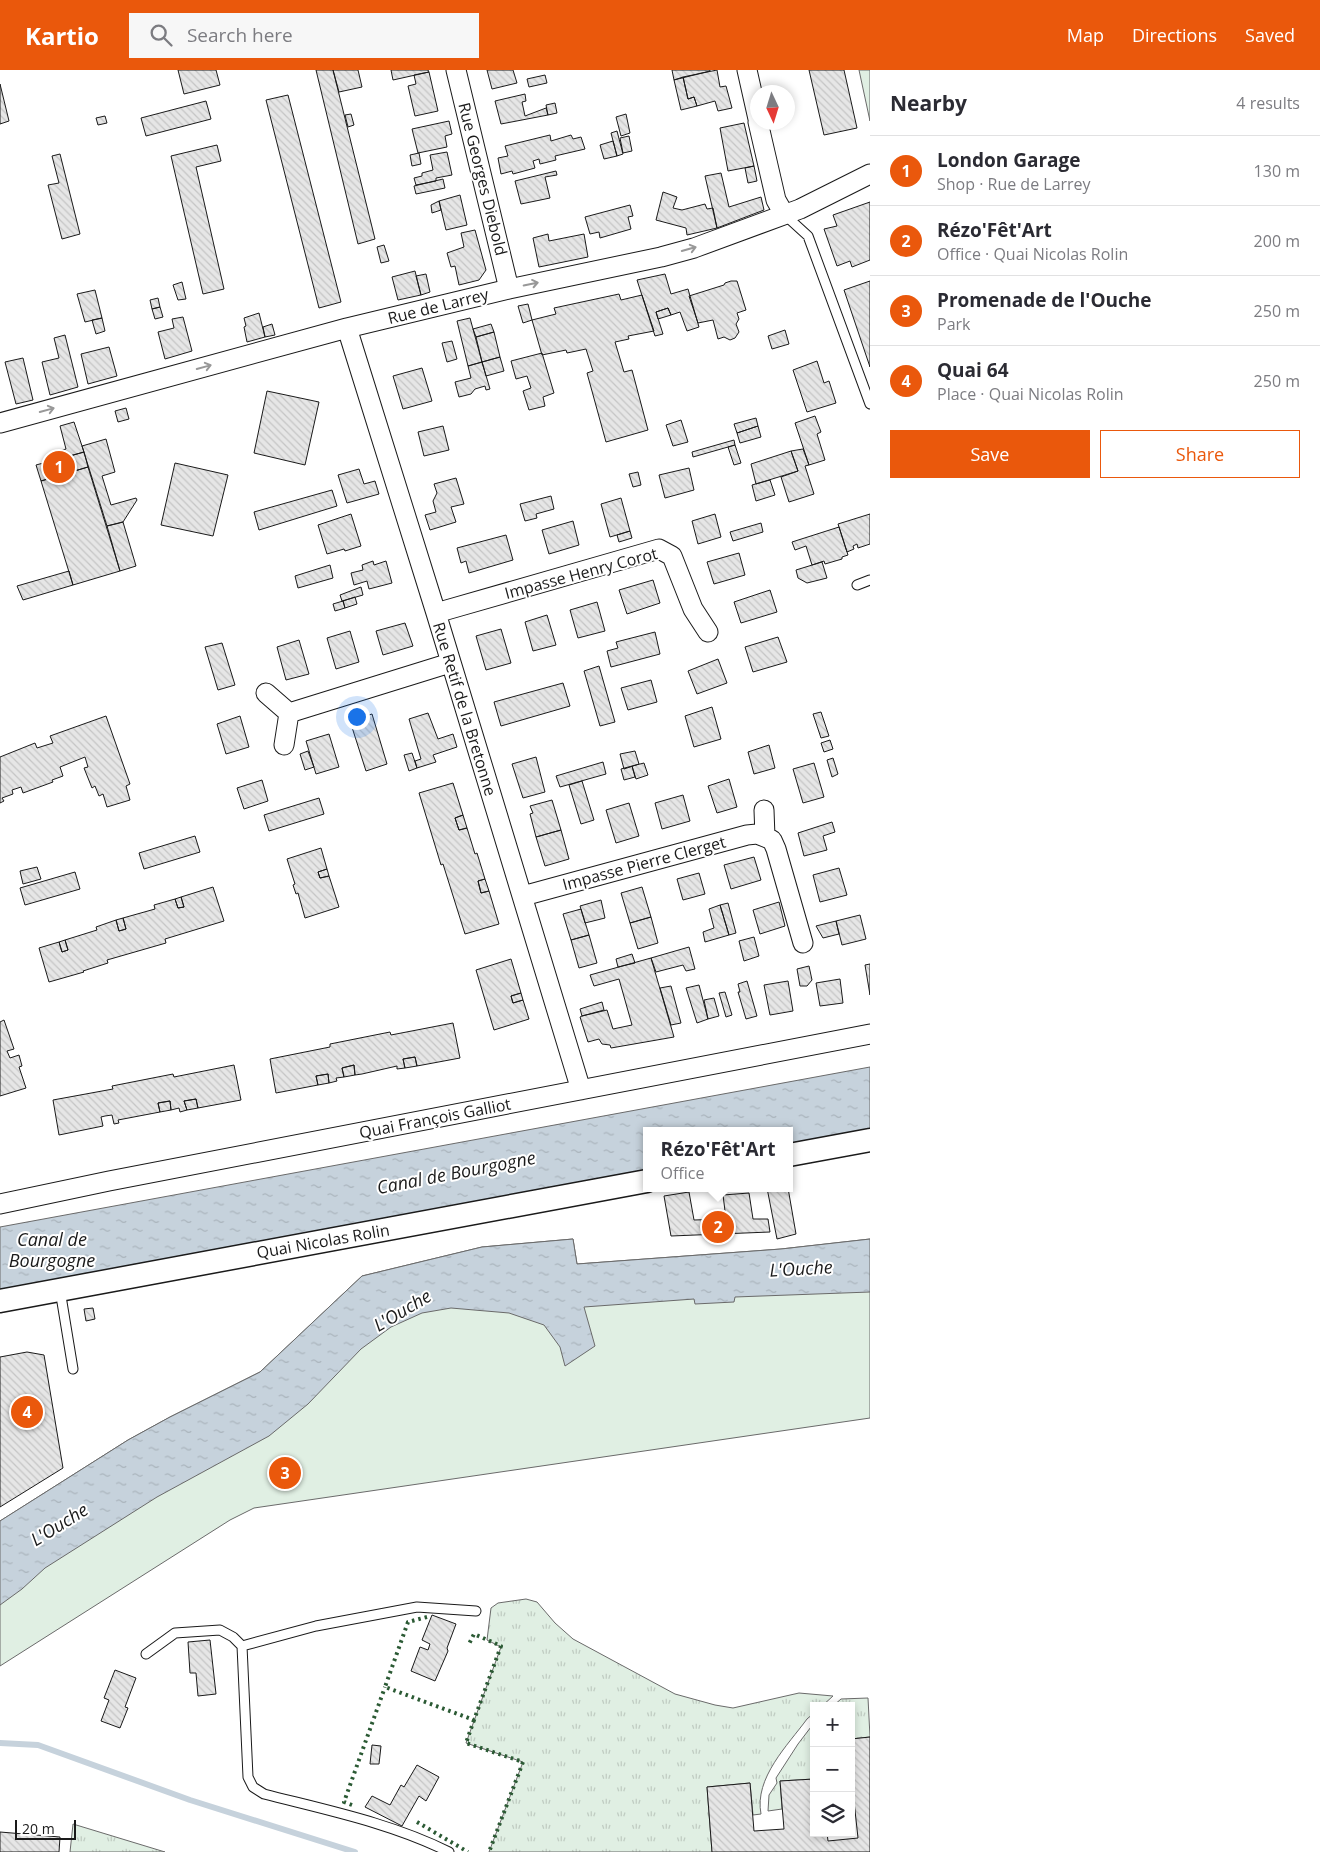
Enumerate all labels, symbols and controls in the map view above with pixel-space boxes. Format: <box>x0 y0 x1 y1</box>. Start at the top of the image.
search box <box>129 13 479 58</box>
text: Kartio <box>25 19 99 52</box>
icon: search <box>147 21 175 49</box>
text: Search here <box>187 22 293 48</box>
text: Map <box>1067 23 1104 47</box>
text: Directions <box>1132 23 1217 47</box>
text: Saved <box>1245 23 1295 47</box>
north arrow <box>750 85 795 130</box>
text: Nearby <box>890 89 967 117</box>
text: 4 results <box>1236 92 1300 114</box>
street label: Rue Georges Diebold <box>453 100 513 258</box>
text: London Garage <box>937 147 1081 173</box>
text: 1 <box>901 160 911 182</box>
text: 130 m <box>1254 160 1300 182</box>
text: Shop · Rue de Larrey <box>937 173 1091 195</box>
text: Rézo'Fêt'Art <box>937 217 1052 243</box>
text: 2 <box>901 230 911 252</box>
text: 200 m <box>1254 230 1300 252</box>
text: Office · Quai Nicolas Rolin <box>937 243 1128 265</box>
one-way arrow <box>681 244 697 253</box>
one-way arrow <box>522 279 538 289</box>
street label: Rue de Larrey <box>385 283 492 329</box>
text: Promenade de l'Ouche <box>937 287 1151 313</box>
text: 3 <box>901 300 911 322</box>
text: 250 m <box>1254 300 1300 322</box>
text: Park <box>937 313 970 335</box>
text: Quai 64 <box>937 357 1009 383</box>
one-way arrow <box>195 362 211 372</box>
text: 4 <box>901 370 911 392</box>
text: 250 m <box>1254 370 1300 392</box>
text: Place · Quai Nicolas Rolin <box>937 383 1124 405</box>
one-way arrow <box>39 405 55 415</box>
button: Save <box>890 430 1090 478</box>
button: Share <box>1100 430 1300 478</box>
pin: 1 <box>43 448 75 486</box>
street label: Impasse Henry Corot <box>502 542 660 604</box>
street label: Rue Retif de la Bretonne <box>428 619 502 799</box>
your location <box>344 704 370 730</box>
street label: Impasse Pierre Clerget <box>560 831 728 895</box>
street label: Quai François Galliot <box>357 1092 513 1143</box>
popup <box>643 1127 793 1192</box>
text: Rézo'Fêt'Art <box>661 1136 775 1162</box>
water label: Canal de Bourgogne <box>375 1145 537 1199</box>
text: Office <box>661 1162 704 1184</box>
pin: 2 <box>702 1208 734 1246</box>
street label: Quai Nicolas Rolin <box>255 1218 391 1264</box>
water label: Canal de Bourgogne <box>9 1227 95 1272</box>
water label: L'Ouche <box>769 1254 833 1282</box>
water label: L'Ouche <box>369 1283 435 1337</box>
pin: 4 <box>11 1393 43 1431</box>
pin: 3 <box>269 1454 301 1492</box>
water label: L'Ouche <box>26 1497 92 1551</box>
map controls <box>810 1702 855 1837</box>
button: + <box>810 1702 855 1747</box>
button: − <box>810 1747 855 1792</box>
button: layers <box>810 1792 855 1837</box>
scale bar <box>15 1817 76 1840</box>
text: 20 m <box>22 1819 55 1838</box>

